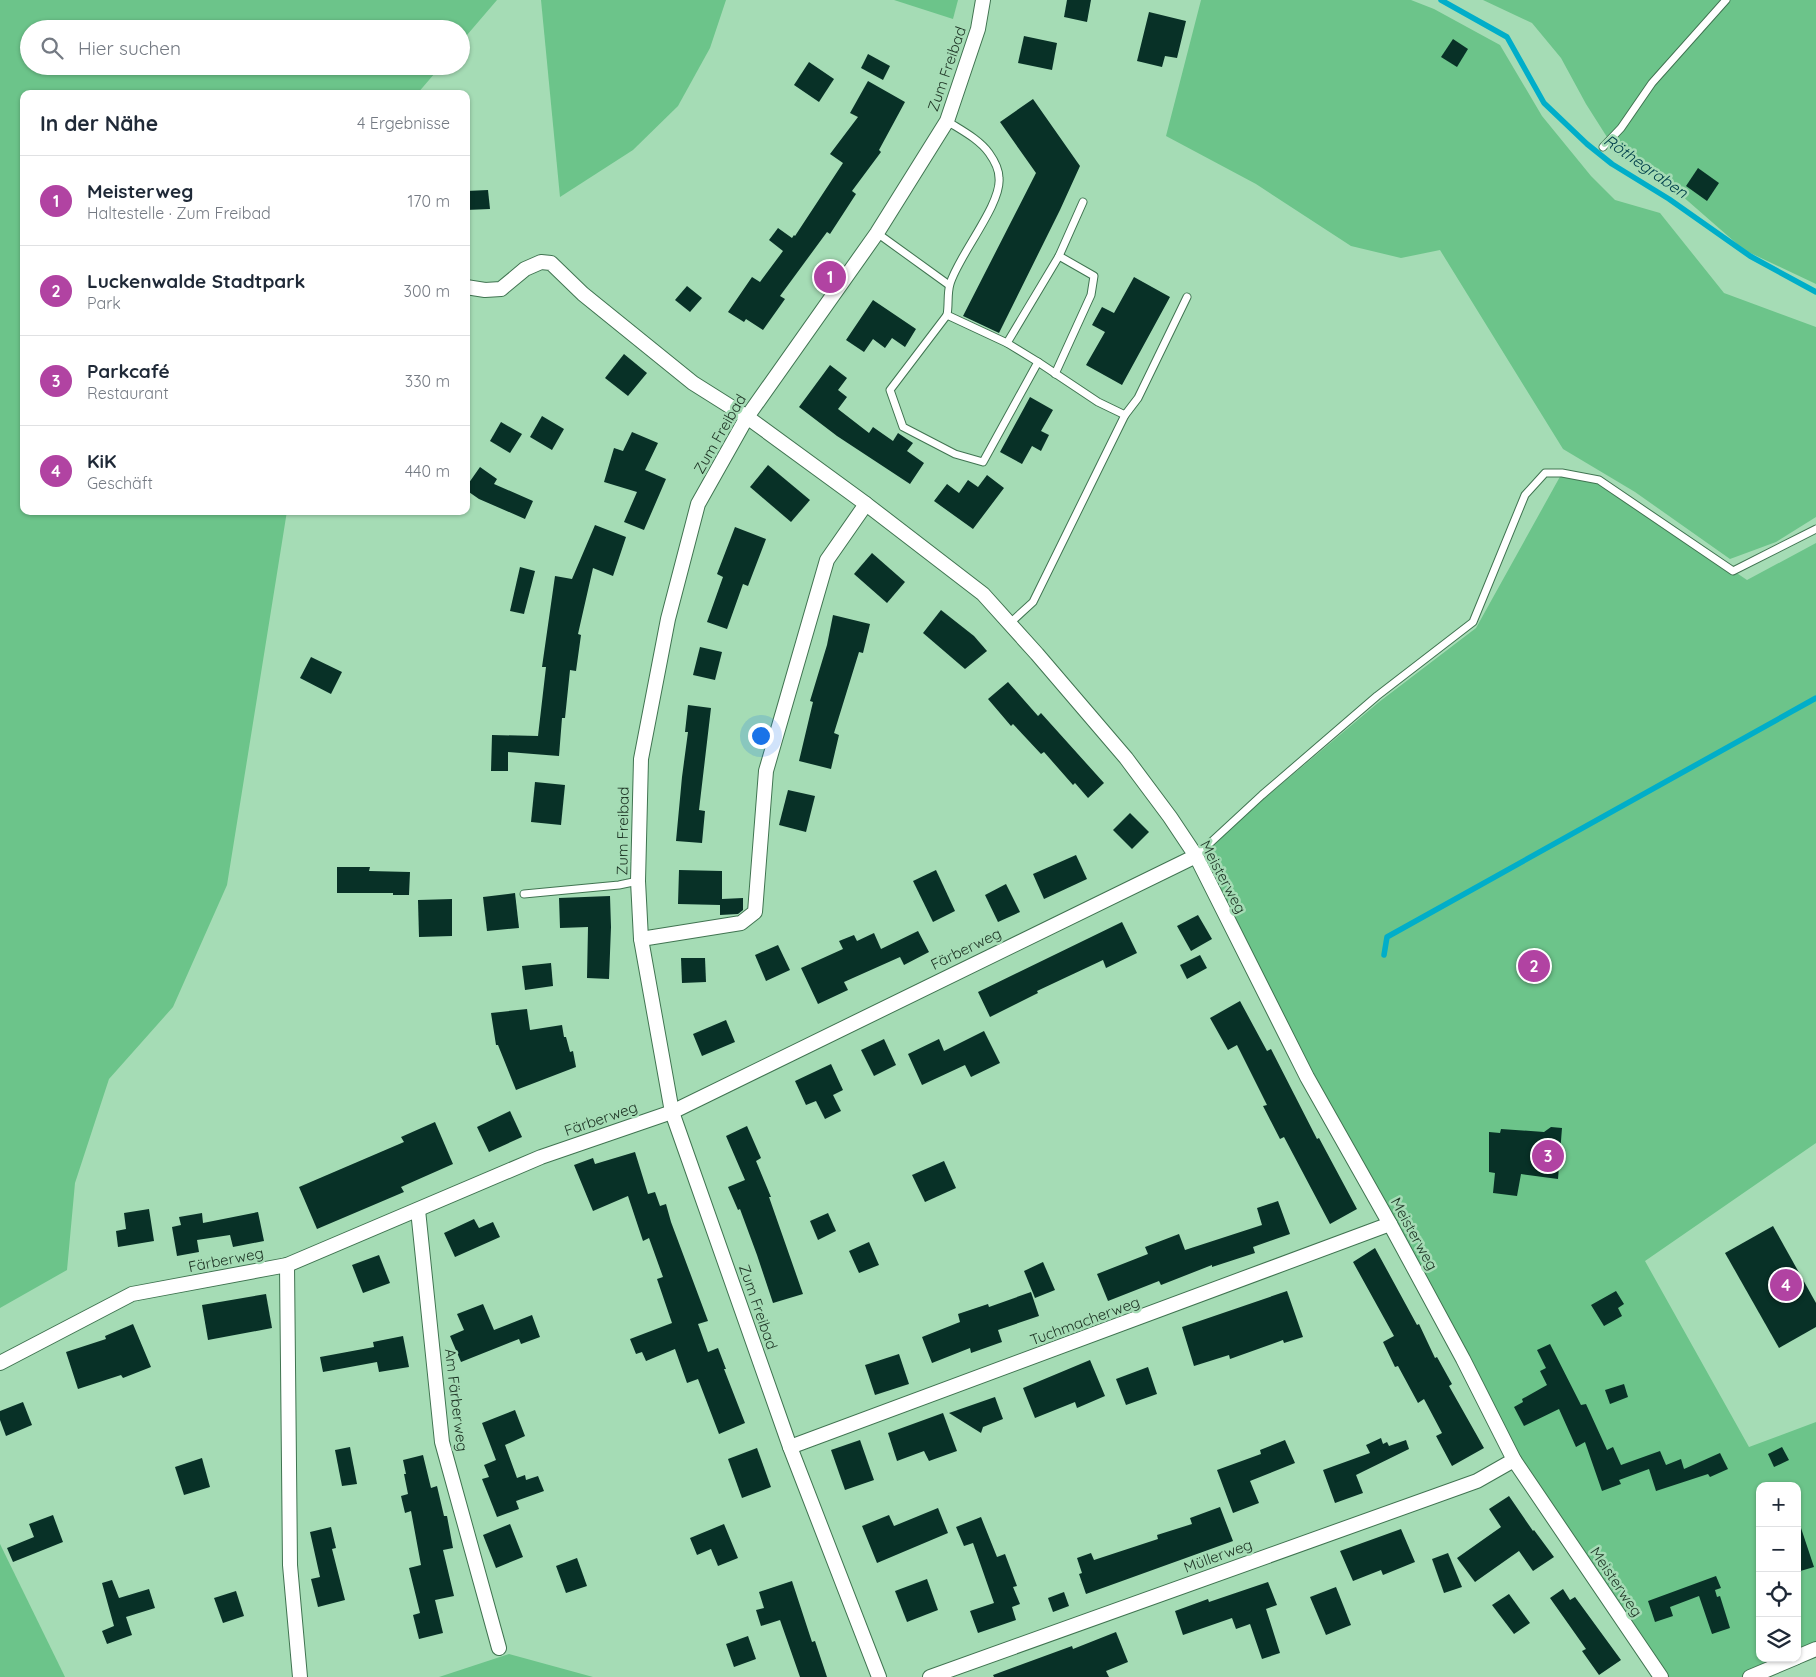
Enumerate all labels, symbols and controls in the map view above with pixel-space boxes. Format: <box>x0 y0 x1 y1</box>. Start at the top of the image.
search box <box>20 20 470 75</box>
street label: Zum Freibad <box>923 24 970 114</box>
icon: search <box>38 34 66 62</box>
text: Hier suchen <box>78 36 181 60</box>
text: In der Nähe <box>40 110 158 136</box>
text: 4 Ergebnisse <box>357 113 450 133</box>
water label: Röthegraben <box>1600 130 1692 203</box>
text: Meisterweg <box>87 179 193 203</box>
text: 1 <box>53 191 59 211</box>
text: 170 m <box>407 191 450 211</box>
text: Haltestelle · Zum Freibad <box>87 203 271 223</box>
pin: 1 <box>814 258 846 296</box>
text: Luckenwalde Stadtpark <box>87 269 305 293</box>
text: 2 <box>51 281 61 301</box>
text: 300 m <box>404 281 450 301</box>
text: Park <box>87 293 121 313</box>
text: Parkcafé <box>87 359 170 383</box>
text: 3 <box>52 371 60 391</box>
text: 330 m <box>405 371 450 391</box>
text: Restaurant <box>87 383 169 403</box>
street label: Zum Freibad <box>689 391 750 477</box>
text: KiK <box>87 449 116 473</box>
text: 4 <box>51 461 61 481</box>
text: 440 m <box>405 461 450 481</box>
text: Geschäft <box>87 473 153 493</box>
your location <box>748 723 774 749</box>
street label: Zum Freibad <box>612 787 633 875</box>
street label: Meisterweg <box>1196 837 1251 917</box>
street label: Färberweg <box>927 923 1004 974</box>
pin: 2 <box>1518 947 1550 985</box>
street label: Färberweg <box>562 1097 640 1140</box>
pin: 3 <box>1532 1137 1564 1175</box>
street label: Meisterweg <box>1387 1194 1442 1273</box>
street label: Färberweg <box>187 1243 265 1276</box>
street label: Zum Freibad <box>735 1262 782 1352</box>
pin: 4 <box>1770 1266 1802 1304</box>
street label: Tuchmacherweg <box>1027 1292 1142 1349</box>
street label: Am Färberweg <box>441 1347 472 1453</box>
map controls <box>1756 1482 1801 1662</box>
button: + <box>1756 1482 1801 1527</box>
button: − <box>1756 1527 1801 1572</box>
street label: Müllerweg <box>1181 1534 1255 1577</box>
street label: Meisterweg <box>1586 1543 1647 1620</box>
button: locate <box>1756 1572 1801 1617</box>
button: layers <box>1756 1617 1801 1662</box>

